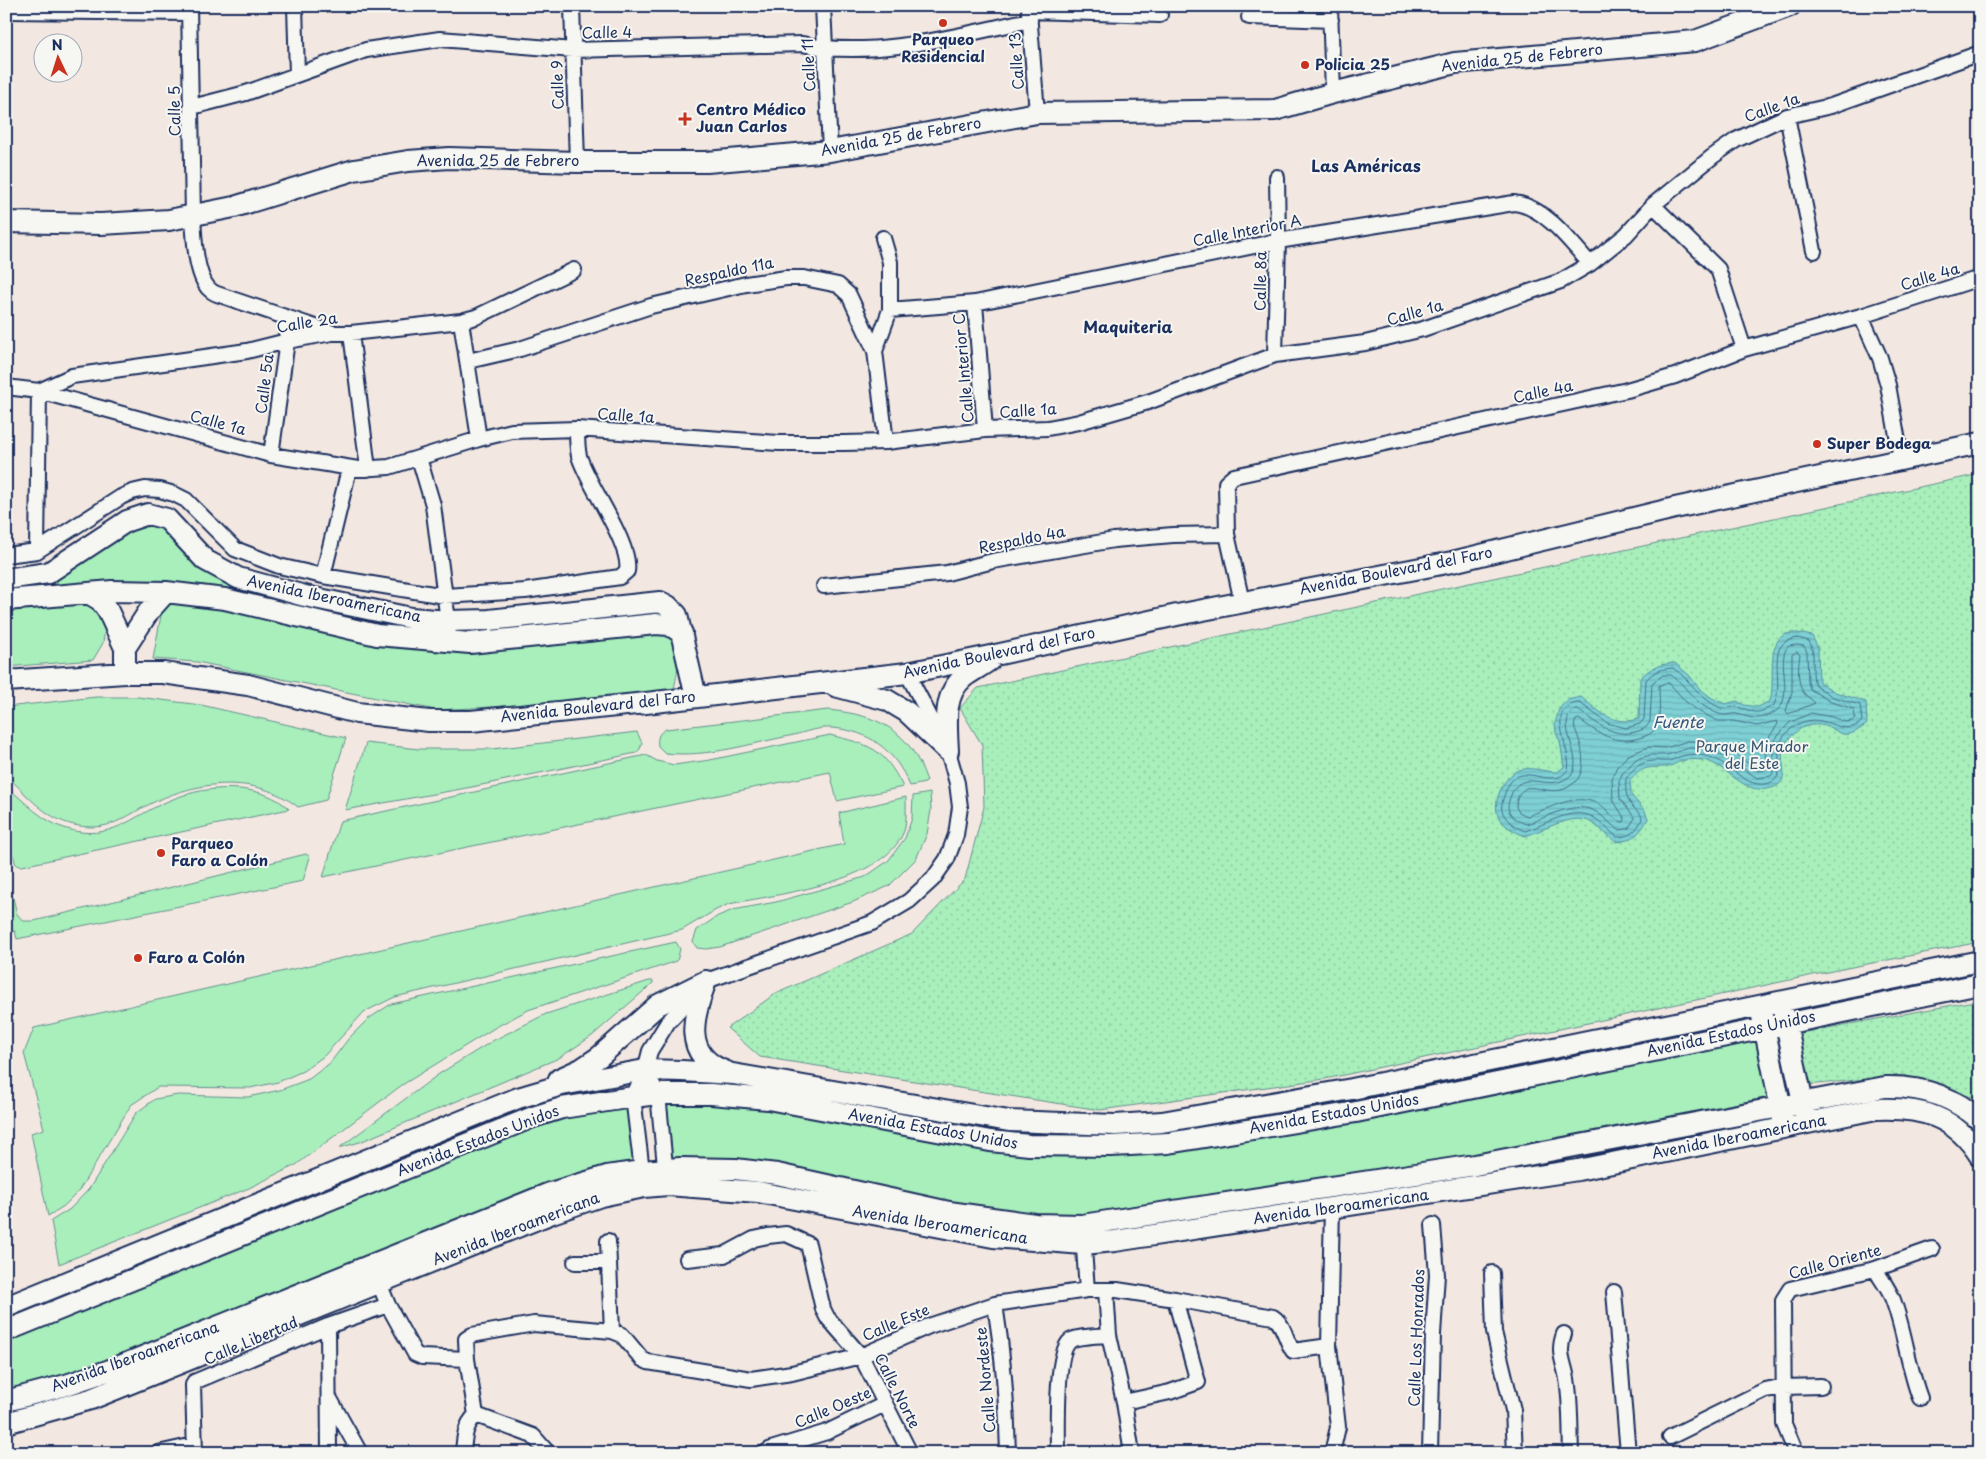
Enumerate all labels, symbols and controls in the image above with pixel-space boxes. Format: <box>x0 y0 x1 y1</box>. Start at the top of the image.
marker: Parqueo Residencial <box>937 17 949 29</box>
street label: Calle 4 <box>581 20 633 43</box>
place label: Parqueo Residencial <box>901 27 985 67</box>
street label: Calle 13 <box>1002 31 1029 91</box>
north arrow <box>32 32 82 82</box>
text: N <box>51 34 63 55</box>
street label: Avenida 25 de Febrero <box>1440 37 1604 76</box>
street label: Calle 11 <box>795 38 820 93</box>
place label: Policia 25 <box>1315 52 1390 75</box>
marker: Policia 25 <box>1299 59 1311 71</box>
street label: Calle 9 <box>544 60 569 110</box>
street label: Calle 5 <box>162 86 185 136</box>
street label: Calle 1a <box>1741 86 1803 127</box>
place label: Centro Médico Juan Carlos <box>696 97 806 137</box>
street label: Avenida 25 de Febrero <box>819 110 983 161</box>
marker: Centro Médico Juan Carlos <box>678 112 692 126</box>
street label: Avenida 25 de Febrero <box>417 148 579 171</box>
district label: Las Américas <box>1311 153 1421 177</box>
street label: Calle Interior A <box>1191 208 1303 251</box>
street label: Respaldo 11a <box>682 250 776 291</box>
street label: Calle 8a <box>1247 250 1272 311</box>
street label: Calle 4a <box>1897 256 1962 295</box>
street label: Calle 1a <box>1384 292 1446 331</box>
street label: Calle 2a <box>275 305 339 338</box>
street label: Calle Interior C <box>946 312 979 424</box>
district label: Maquiteria <box>1083 314 1173 338</box>
street label: Calle 5a <box>248 352 279 415</box>
street label: Calle 4a <box>1511 373 1575 408</box>
street label: Calle 1a <box>998 396 1058 423</box>
street label: Calle 1a <box>597 401 656 428</box>
street label: Calle 1a <box>188 403 250 440</box>
place label: Super Bodega <box>1827 431 1931 454</box>
marker: Super Bodega <box>1811 438 1823 450</box>
street label: Respaldo 4a <box>976 519 1068 558</box>
street label: Avenida Boulevard del Faro <box>1297 540 1494 600</box>
street label: Avenida Iberoamericana <box>245 568 424 627</box>
street label: Avenida Boulevard del Faro <box>900 620 1097 683</box>
street label: Avenida Boulevard del Faro <box>499 684 697 727</box>
water label: Fuente <box>1652 709 1705 733</box>
park label: Parque Mirador del Este <box>1696 734 1808 774</box>
place label: Parqueo Faro a Colón <box>171 831 268 871</box>
marker: Parqueo Faro a Colón <box>155 847 167 859</box>
place label: Faro a Colón <box>148 945 245 968</box>
marker: Faro a Colón <box>132 952 144 964</box>
street label: Avenida Estados Unidos <box>1644 1003 1817 1062</box>
street label: Avenida Estados Unidos <box>1247 1086 1421 1139</box>
street label: Avenida Estados Unidos <box>393 1098 562 1181</box>
street label: Avenida Estados Unidos <box>847 1101 1020 1154</box>
street label: Avenida Iberoamericana <box>1650 1107 1828 1164</box>
street label: Avenida Iberoamericana <box>1251 1182 1431 1229</box>
street label: Avenida Iberoamericana <box>429 1185 603 1270</box>
street label: Avenida Iberoamericana <box>851 1198 1030 1249</box>
street label: Calle Oriente <box>1786 1237 1883 1284</box>
street label: Calle Los Honrados <box>1402 1268 1429 1407</box>
street label: Calle Este <box>858 1297 933 1346</box>
street label: Calle Libertad <box>200 1309 301 1370</box>
street label: Avenida Iberoamericana <box>47 1314 222 1397</box>
street label: Calle Nordeste <box>968 1326 1001 1434</box>
street label: Calle Norte <box>870 1349 927 1432</box>
street label: Calle Oeste <box>791 1380 874 1433</box>

